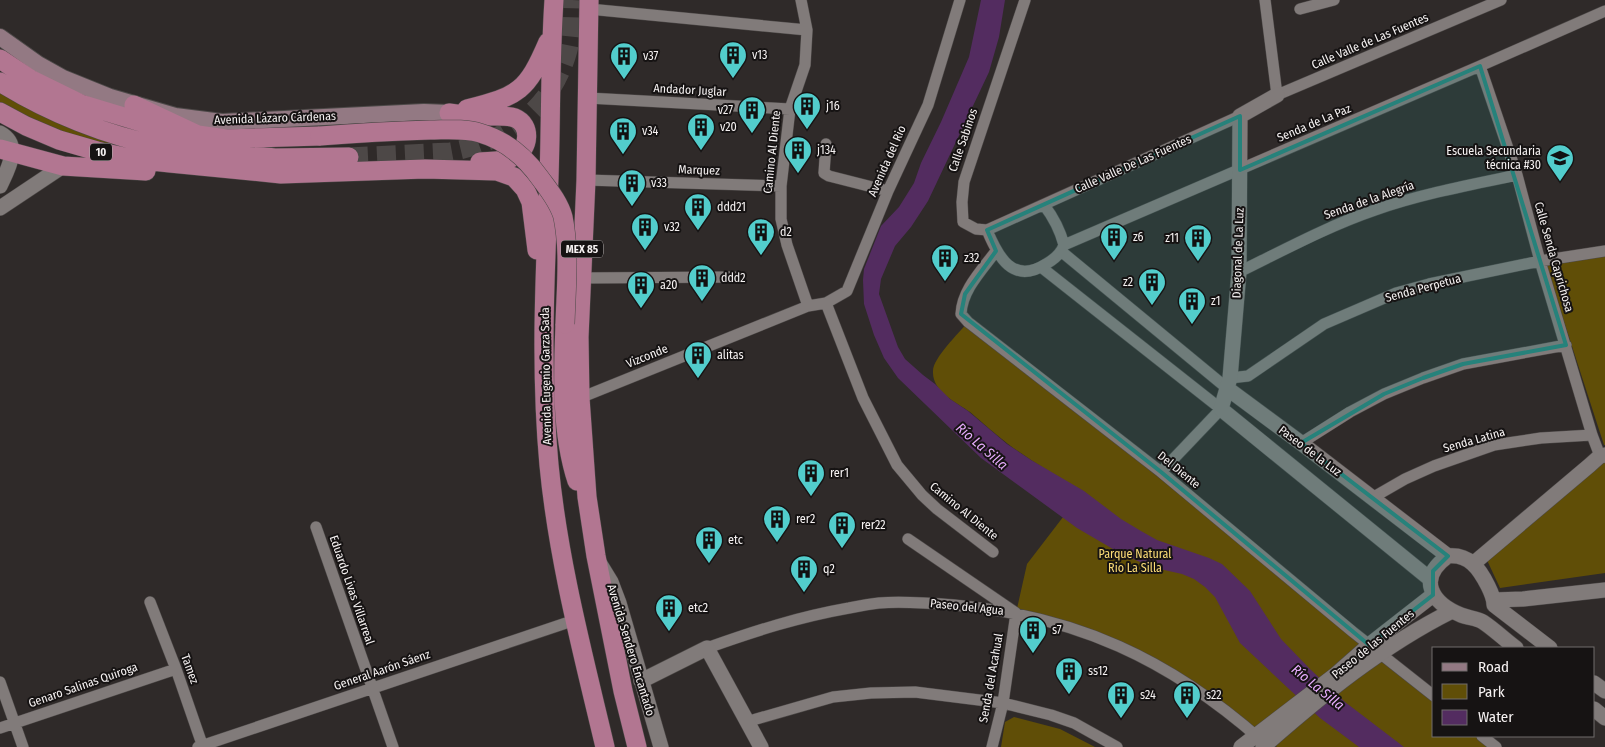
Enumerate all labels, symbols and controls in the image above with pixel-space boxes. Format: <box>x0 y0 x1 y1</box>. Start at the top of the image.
street label: Calle Valle de Las Fuentes <box>1310 10 1430 72</box>
building icon: v13 <box>718 40 748 79</box>
building icon: v37 <box>609 41 639 80</box>
place label: v13 <box>752 48 767 62</box>
place label: v37 <box>643 49 659 63</box>
street label: Andador Juglar <box>653 81 728 99</box>
building icon: j16 <box>792 91 822 130</box>
building icon: v27 <box>737 95 767 134</box>
place label: j16 <box>825 99 840 113</box>
street label: Senda de La Paz <box>1275 101 1353 145</box>
place label: v27 <box>718 103 733 117</box>
street label: Calle Sabinos <box>946 107 980 173</box>
street label: Avenida Lázaro Cárdenas <box>214 109 336 127</box>
street label: Camino Al Diente <box>761 110 783 194</box>
building icon: v20 <box>686 112 716 151</box>
building icon: v34 <box>608 116 638 155</box>
place label: v20 <box>720 120 737 134</box>
street label: Avenida del Rio <box>865 123 909 199</box>
place label: v34 <box>642 124 659 138</box>
street label: Calle Valle De Las Fuentes <box>1073 132 1193 196</box>
building icon: j134 <box>783 135 813 174</box>
place label: j134 <box>816 143 836 157</box>
school or university icon: Escuela Secundaria técnica #30 <box>1545 143 1575 182</box>
road number: 10 <box>90 144 112 160</box>
place label: Escuela Secundaria técnica #30 <box>1446 144 1541 172</box>
street label: Marquez <box>678 162 720 178</box>
building icon: v33 <box>617 168 647 207</box>
place label: v33 <box>651 176 667 190</box>
street label: Senda de la Alegría <box>1322 178 1416 222</box>
building icon: ddd21 <box>683 192 713 231</box>
place label: ddd21 <box>717 200 746 214</box>
street label: Calle Senda Caprichosa <box>1532 200 1577 314</box>
street label: Diagonal de La Luz <box>1229 207 1247 299</box>
building icon: v32 <box>630 212 660 251</box>
building icon: d2 <box>746 217 776 256</box>
place label: v32 <box>664 220 680 234</box>
building icon: z6 <box>1099 222 1129 261</box>
building icon: z11 <box>1183 223 1213 262</box>
place label: d2 <box>780 225 792 239</box>
place label: z6 <box>1133 230 1144 244</box>
place label: z11 <box>1165 231 1179 245</box>
road number: MEX 85 <box>561 240 603 258</box>
building icon: z32 <box>930 243 960 282</box>
place label: z32 <box>964 251 979 265</box>
building icon: ddd2 <box>687 263 717 302</box>
building icon: z2 <box>1137 267 1167 306</box>
building icon: a20 <box>626 270 656 309</box>
place label: ddd2 <box>721 271 746 285</box>
street label: Senda Perpetua <box>1384 271 1462 305</box>
place label: z2 <box>1123 275 1133 289</box>
place label: a20 <box>660 278 677 292</box>
building icon: z1 <box>1177 286 1207 325</box>
place label: z1 <box>1211 294 1220 308</box>
street label: Avenida Eugenio Garza Sada <box>538 307 554 445</box>
building icon: alitas <box>683 340 713 379</box>
street label: Vizconde <box>624 341 670 371</box>
place label: alitas <box>717 348 744 362</box>
water label: Río La Silla <box>952 419 1011 473</box>
street label: Paseo de la Luz <box>1276 423 1344 479</box>
street label: Senda Latina <box>1441 424 1507 455</box>
street label: Del Diente <box>1155 449 1203 491</box>
building icon: rer1 <box>796 458 826 497</box>
place label: rer1 <box>830 466 849 480</box>
street label: Camino Al Diente <box>927 479 1001 543</box>
building icon: rer2 <box>762 504 792 543</box>
building icon: rer22 <box>827 510 857 549</box>
place label: rer2 <box>796 512 815 526</box>
place label: rer22 <box>861 518 886 532</box>
building icon: etc <box>694 525 724 564</box>
street label: Eduardo Livas Villarreal <box>327 533 377 647</box>
place label: etc <box>728 533 743 547</box>
park label: Parque Natural Rio La Silla <box>1099 547 1171 575</box>
building icon: q2 <box>789 554 819 593</box>
place label: q2 <box>823 562 835 576</box>
street label: Avenida Sendero Encantado <box>604 582 658 718</box>
building icon: etc2 <box>654 593 684 632</box>
street label: Paseo del Agua <box>929 596 1005 618</box>
place label: etc2 <box>688 601 708 615</box>
street label: Paseo de las Fuentes <box>1329 607 1417 681</box>
building icon: s7 <box>1018 615 1048 654</box>
place label: s7 <box>1052 623 1062 637</box>
street label: Senda del Acahual <box>976 632 1006 724</box>
street label: General Aarón Sáenz <box>332 647 432 693</box>
legend <box>1432 647 1595 737</box>
street label: Tamez <box>178 652 202 686</box>
building icon: ss12 <box>1054 656 1084 695</box>
text: Road <box>1478 658 1509 676</box>
street label: Genaro Salinas Quiroga <box>27 660 139 710</box>
water label: Río La Silla <box>1288 661 1347 714</box>
place label: ss12 <box>1088 664 1108 678</box>
building icon: s24 <box>1106 680 1136 719</box>
building icon: s22 <box>1172 680 1202 719</box>
text: Park <box>1478 683 1505 701</box>
place label: s24 <box>1140 688 1156 702</box>
place label: s22 <box>1206 688 1222 702</box>
text: Water <box>1478 708 1514 726</box>

